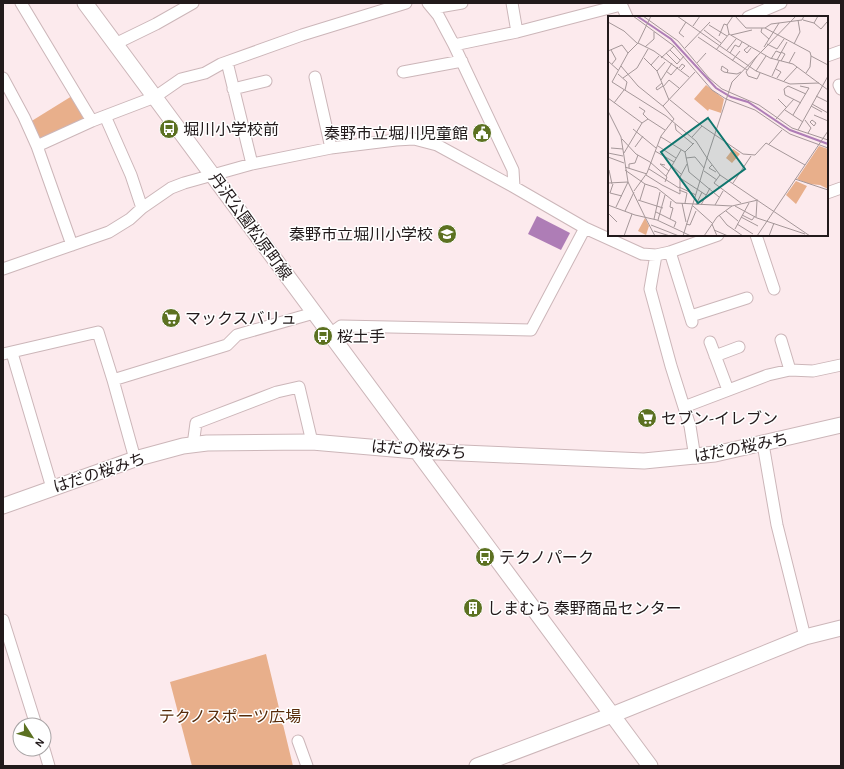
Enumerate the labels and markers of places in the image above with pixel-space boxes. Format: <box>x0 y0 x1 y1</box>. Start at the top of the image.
bus stop icon: 堀川小学校前 <box>158 118 180 140</box>
place label: 堀川小学校前 <box>183 121 279 138</box>
public building icon: 秦野市立堀川児童館 <box>471 122 493 144</box>
place label: 秦野市立堀川児童館 <box>324 125 468 142</box>
school or university icon: 秦野市立堀川小学校 <box>436 223 458 245</box>
place label: 秦野市立堀川小学校 <box>289 226 433 243</box>
supermarket icon: マックスバリュ <box>160 307 182 329</box>
place label: マックスバリュ <box>185 310 297 327</box>
bus stop icon: 桜土手 <box>312 325 334 347</box>
place label: 桜土手 <box>337 328 385 345</box>
supermarket icon: セブン-イレブン <box>636 407 658 429</box>
place label: セブン-イレブン <box>661 410 778 427</box>
bus stop icon: テクノパーク <box>474 546 496 568</box>
place label: テクノパーク <box>499 550 594 566</box>
building icon: しまむら 秦野商品センター <box>462 597 484 619</box>
place label: しまむら 秦野商品センター <box>487 600 682 617</box>

